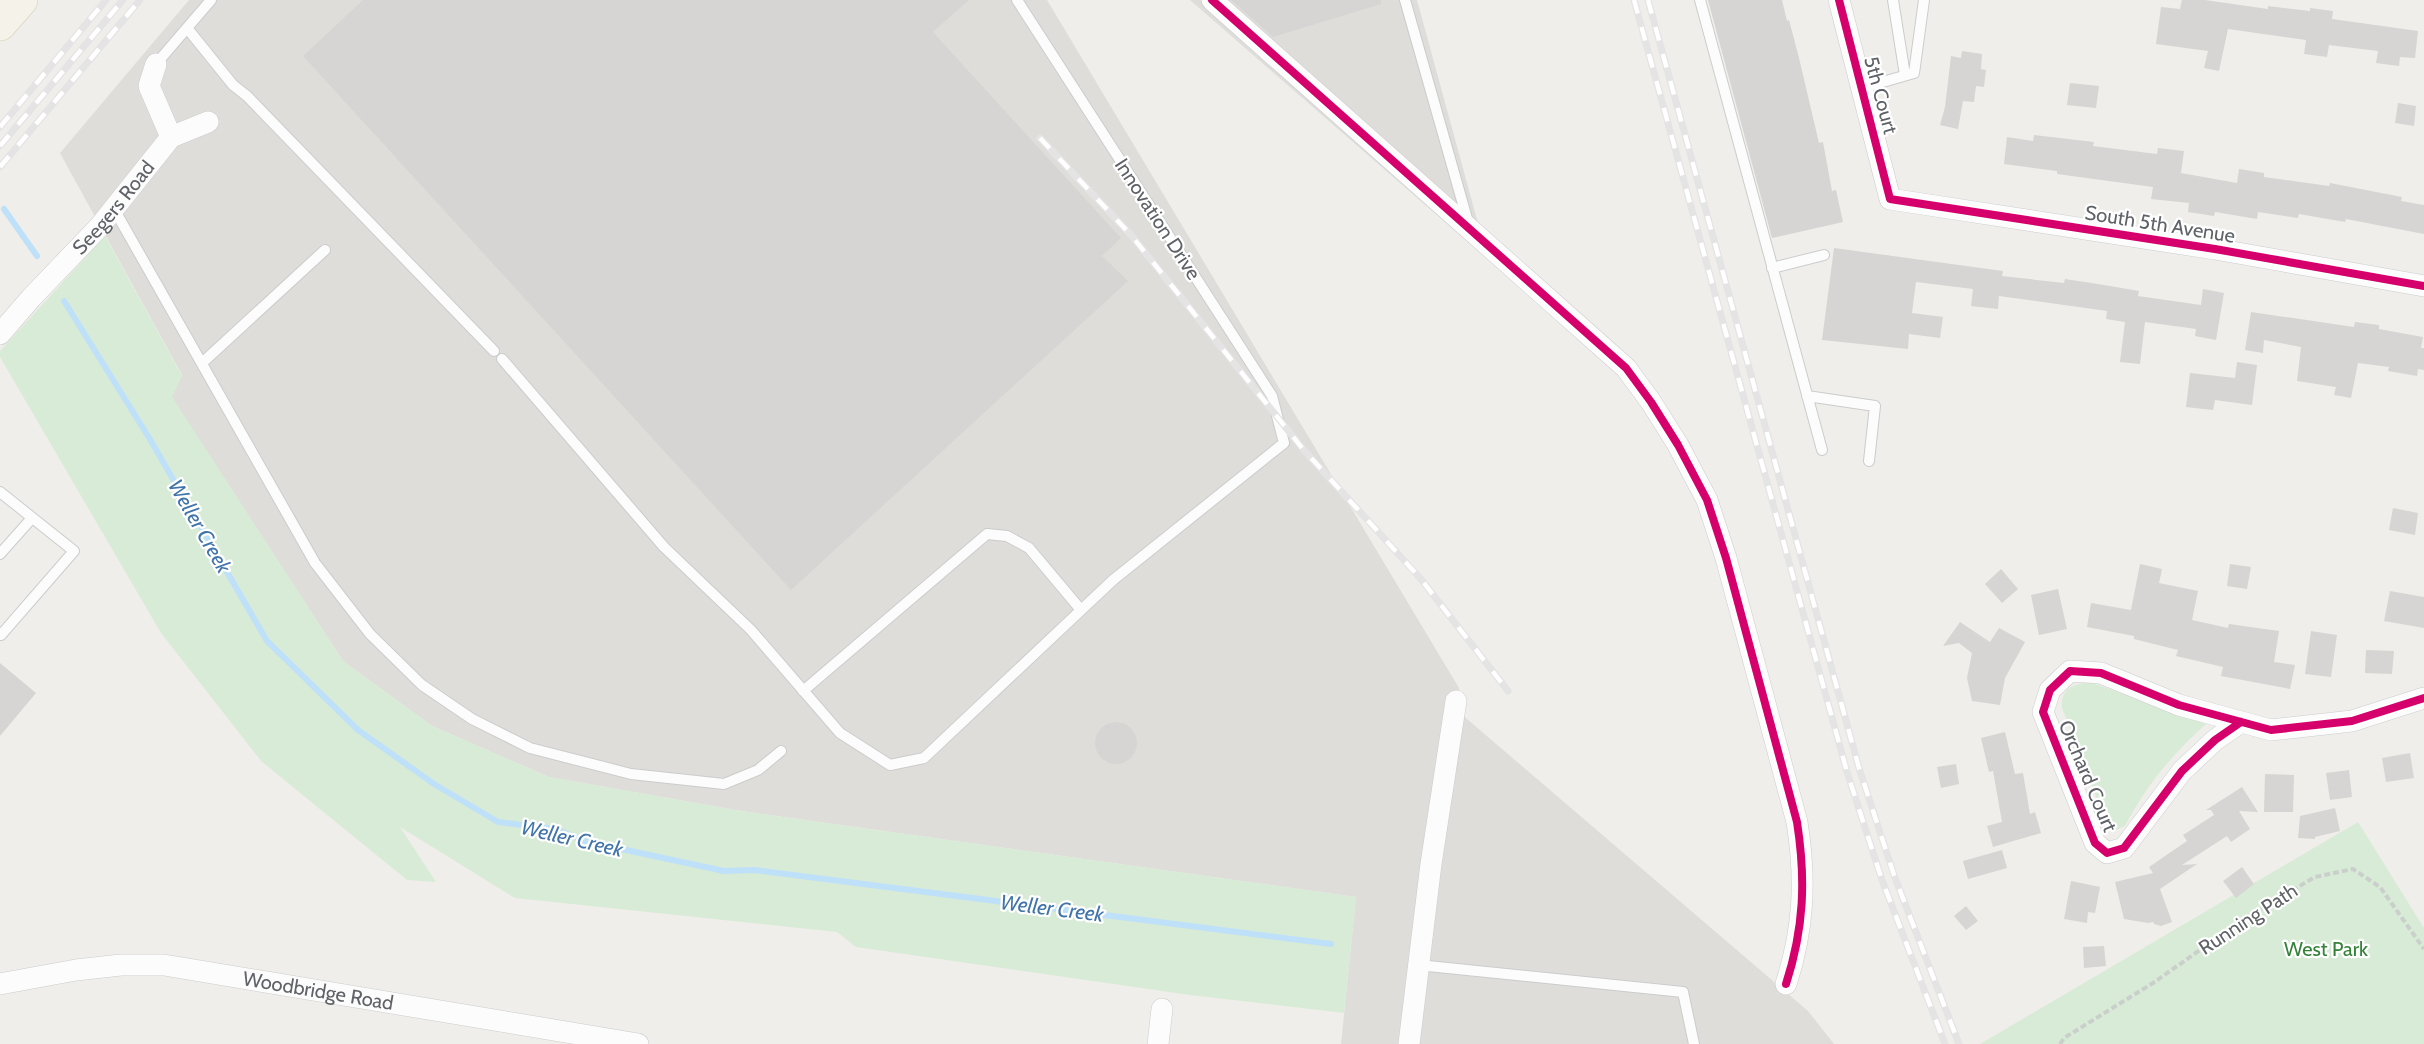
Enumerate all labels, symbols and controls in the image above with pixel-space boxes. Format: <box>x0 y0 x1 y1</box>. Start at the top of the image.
street label: 5th Court <box>1859 54 1903 137</box>
street label: Innovation Drive <box>1110 154 1206 284</box>
street label: Seegers Road <box>67 156 159 259</box>
street label: South 5th Avenue <box>2083 200 2237 248</box>
water label: Weller Creek <box>163 475 237 578</box>
street label: Orchard Court <box>2054 716 2122 836</box>
water label: Weller Creek <box>519 814 626 862</box>
street label: Running Path <box>2194 878 2302 960</box>
water label: Weller Creek <box>999 889 1106 927</box>
park label: West Park <box>2284 937 2368 961</box>
street label: Woodbridge Road <box>241 966 395 1015</box>

